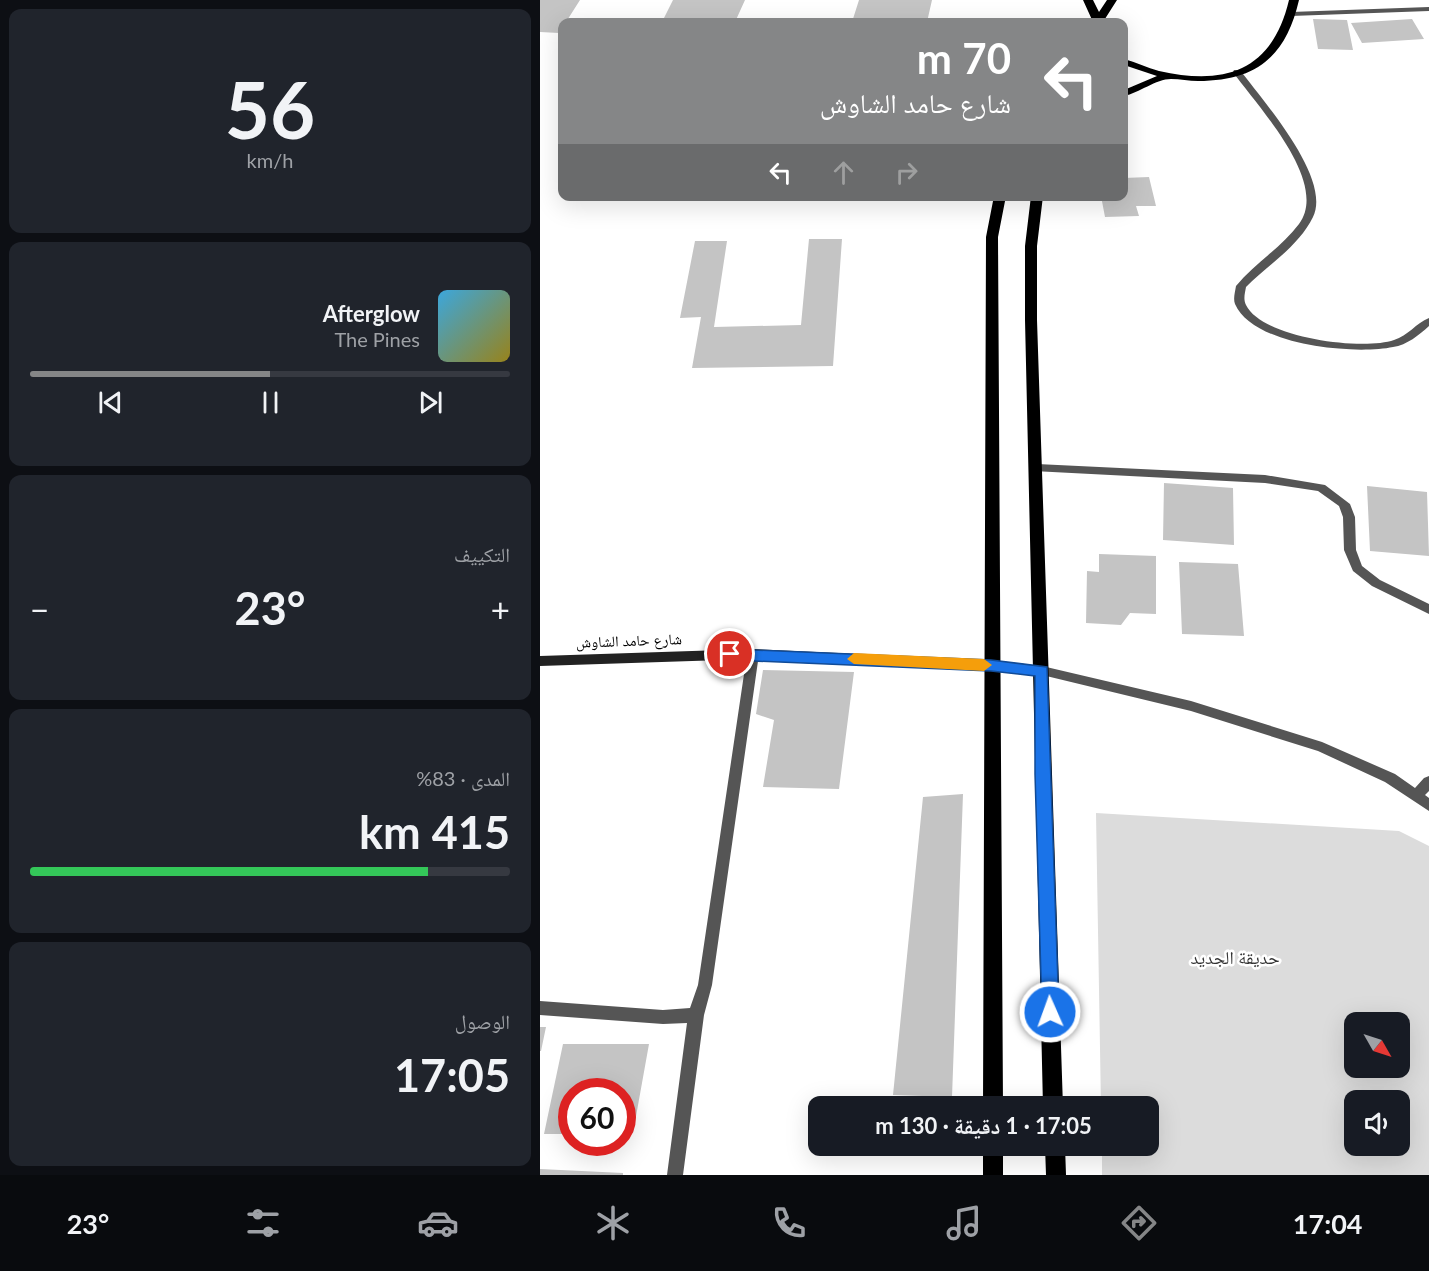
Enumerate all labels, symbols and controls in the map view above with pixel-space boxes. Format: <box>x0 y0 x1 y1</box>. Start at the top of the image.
text: 70 m <box>917 33 1011 83</box>
icon: left <box>1032 42 1110 120</box>
text: 56 <box>225 62 315 156</box>
text: شارع حامد الشاوش <box>820 86 1011 119</box>
text: km/h <box>247 148 293 172</box>
icon: left <box>764 156 797 189</box>
icon: ahead <box>827 156 860 189</box>
icon: right <box>890 156 923 189</box>
text: Afterglow <box>323 300 420 327</box>
text: The Pines <box>334 327 420 351</box>
icon: previous <box>94 386 127 419</box>
icon: pause <box>254 386 287 419</box>
icon: next <box>414 386 447 419</box>
text: التكييف <box>454 542 510 566</box>
text: 23° <box>235 581 305 635</box>
text: − <box>30 589 49 629</box>
text: + <box>491 589 510 629</box>
pin <box>704 628 755 679</box>
street label: شارع حامد الشاوش <box>576 629 683 653</box>
icon: arrive <box>713 637 746 670</box>
text: المدى · 83% <box>416 766 510 790</box>
text: 415 km <box>359 805 510 859</box>
park label: حديقة الجديد <box>1190 946 1280 968</box>
position arrow <box>1018 980 1082 1044</box>
text: الوصول <box>455 1009 510 1033</box>
north arrow <box>1344 1012 1410 1078</box>
map controls <box>1344 1012 1410 1156</box>
text: 17:05 <box>394 1048 510 1102</box>
speed limit sign: 60 <box>558 1078 636 1156</box>
button: sound <box>1344 1090 1410 1156</box>
text: 17:05 · 1 دقيقة · 130 m <box>875 1112 1092 1139</box>
icon: filters <box>242 1202 284 1244</box>
icon: car <box>417 1202 459 1244</box>
icon: climate <box>592 1202 634 1244</box>
icon: phone <box>768 1202 810 1244</box>
icon: music <box>943 1202 985 1244</box>
icon: directions <box>1118 1202 1160 1244</box>
text: 23° <box>67 1207 109 1240</box>
text: 17:04 <box>1293 1207 1362 1240</box>

